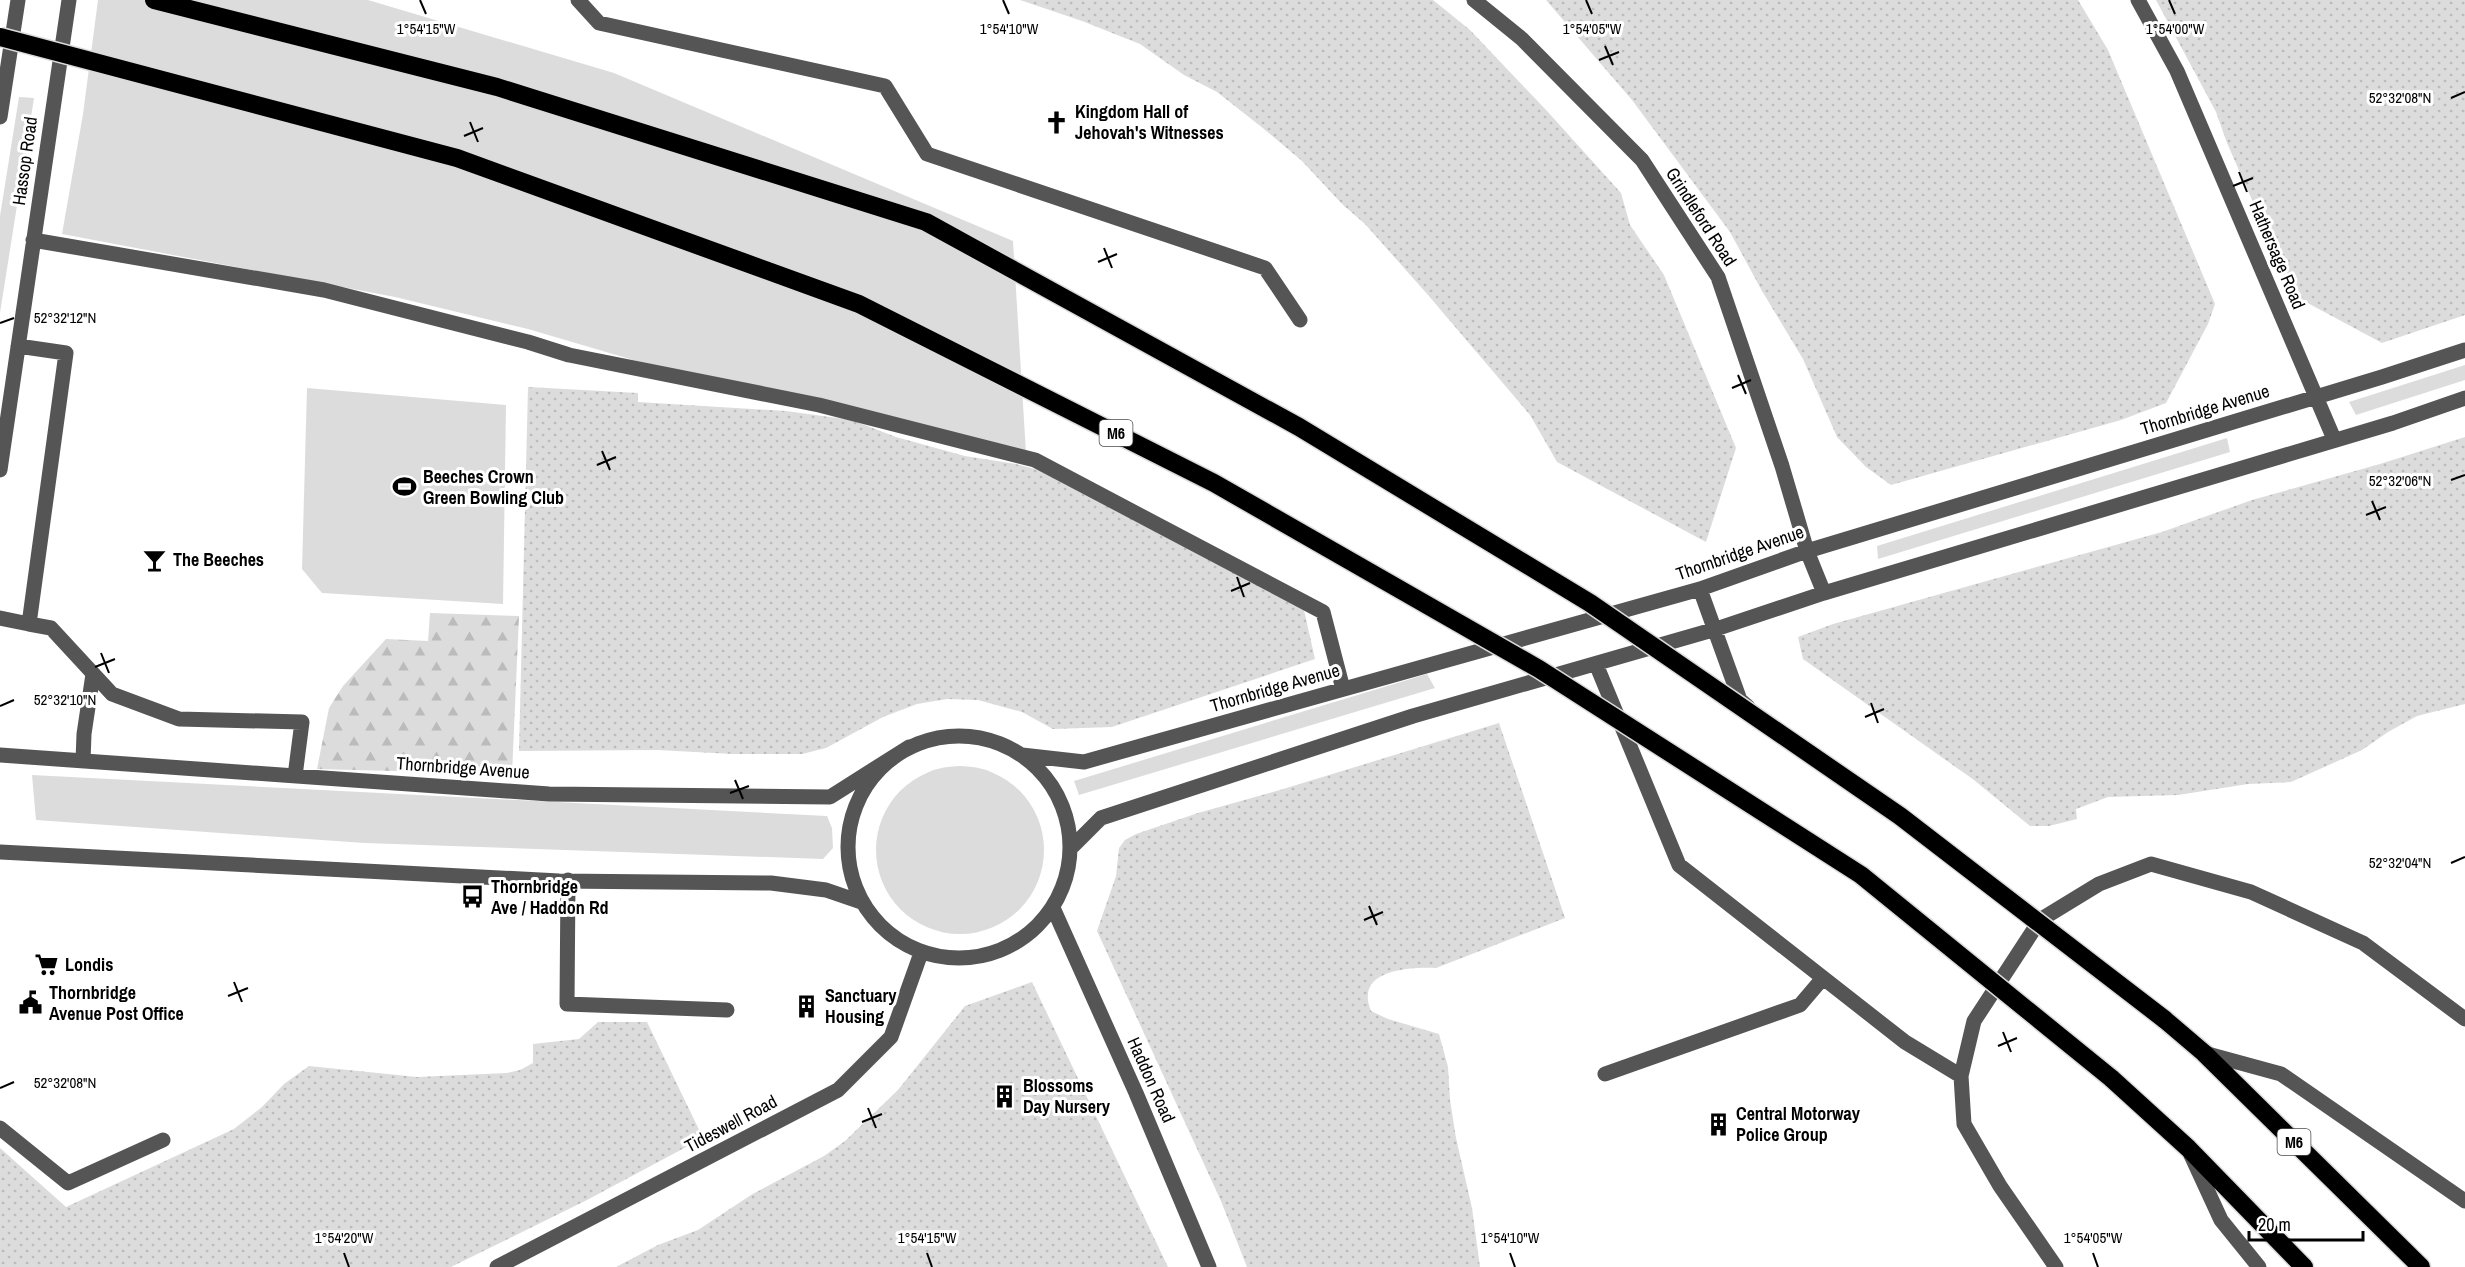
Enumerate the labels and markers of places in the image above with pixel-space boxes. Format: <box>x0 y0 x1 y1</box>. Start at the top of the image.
place label: Kingdom Hall of Jehovah's Witnesses <box>1075 99 1224 145</box>
church icon: Kingdom Hall of Jehovah's Witnesses <box>1044 109 1070 135</box>
place label: Beeches Crown Green Bowling Club <box>423 464 564 510</box>
sports icon: Beeches Crown Green Bowling Club <box>392 474 418 500</box>
bar icon: The Beeches <box>142 547 168 573</box>
place label: The Beeches <box>173 547 264 572</box>
place label: Thornbridge Ave / Haddon Rd <box>491 874 609 920</box>
bus stop icon: Thornbridge Ave / Haddon Rd <box>460 884 486 910</box>
supermarket icon: Londis <box>34 952 60 978</box>
place label: Londis <box>65 952 113 977</box>
place label: Thornbridge Avenue Post Office <box>49 980 184 1026</box>
place label: Sanctuary Housing <box>825 983 897 1029</box>
public building icon: Thornbridge Avenue Post Office <box>18 990 44 1016</box>
building icon: Sanctuary Housing <box>794 993 820 1019</box>
place label: Blossoms Day Nursery <box>1023 1073 1111 1119</box>
building icon: Blossoms Day Nursery <box>992 1083 1018 1109</box>
place label: Central Motorway Police Group <box>1736 1101 1861 1147</box>
building icon: Central Motorway Police Group <box>1705 1111 1731 1137</box>

